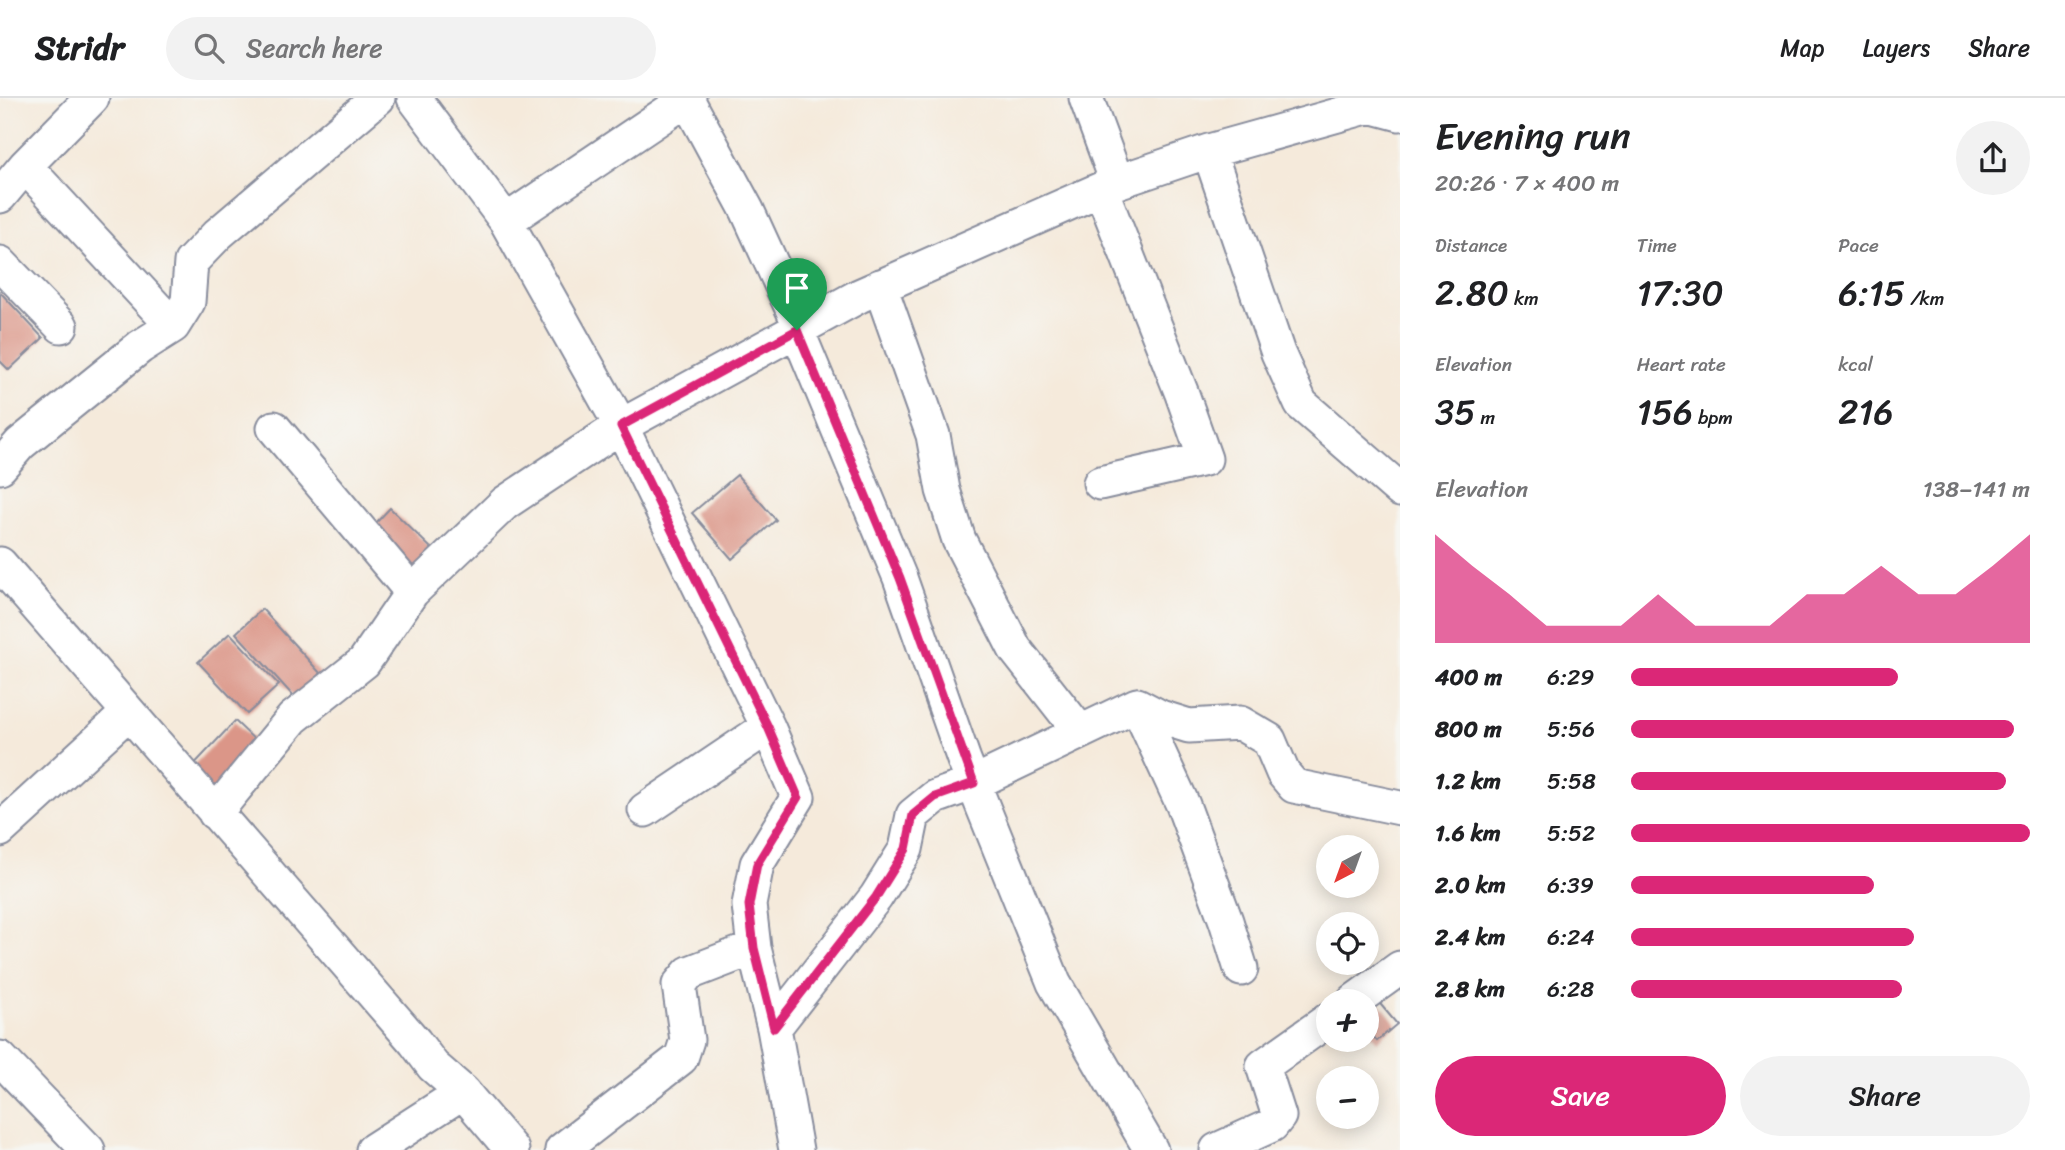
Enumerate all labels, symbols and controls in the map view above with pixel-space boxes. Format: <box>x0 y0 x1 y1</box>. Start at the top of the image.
search box <box>166 17 656 80</box>
text: Stridr <box>35 19 124 77</box>
text: Search here <box>246 25 383 71</box>
text: Map <box>1780 27 1825 69</box>
text: Layers <box>1863 27 1930 69</box>
text: Share <box>1968 27 2030 69</box>
icon: search <box>190 29 228 67</box>
text: Evening run <box>1435 103 1631 170</box>
button: share <box>1956 121 2030 195</box>
text: 20:26 · 7 × 400 m <box>1435 163 1619 204</box>
text: Distance <box>1435 229 1507 262</box>
text: Time <box>1637 229 1677 262</box>
text: Pace <box>1838 229 1879 262</box>
pin <box>767 258 827 330</box>
text: 2.80 <box>1435 262 1509 324</box>
text: 17:30 <box>1637 262 1724 324</box>
text: 6:15 <box>1838 262 1905 324</box>
icon: arrive <box>778 269 816 307</box>
text: km <box>1509 282 1539 315</box>
text: /km <box>1905 282 1944 315</box>
text: Elevation <box>1435 348 1512 381</box>
text: Heart rate <box>1637 348 1726 381</box>
text: kcal <box>1838 348 1873 381</box>
text: 35 <box>1435 381 1476 443</box>
text: 156 <box>1637 381 1693 443</box>
text: 216 <box>1838 381 1893 443</box>
text: m <box>1476 401 1495 434</box>
text: bpm <box>1693 401 1733 434</box>
text: Elevation <box>1435 469 1528 510</box>
text: 138–141 m <box>1923 469 2030 510</box>
text: 400 m <box>1435 657 1502 698</box>
text: 6:29 <box>1547 657 1594 698</box>
text: 800 m <box>1435 709 1502 750</box>
text: 5:56 <box>1547 709 1595 750</box>
text: 1.2 km <box>1435 761 1501 802</box>
text: 5:58 <box>1547 761 1596 802</box>
text: 1.6 km <box>1435 813 1501 854</box>
text: 5:52 <box>1547 813 1595 854</box>
north arrow <box>1316 835 1379 898</box>
map controls <box>1316 835 1379 1129</box>
text: 2.0 km <box>1435 865 1506 906</box>
text: 6:39 <box>1547 865 1594 906</box>
button: locate <box>1316 912 1379 975</box>
text: 2.4 km <box>1435 917 1505 958</box>
text: 6:24 <box>1547 917 1595 958</box>
text: 2.8 km <box>1435 969 1505 1010</box>
text: 6:28 <box>1547 969 1594 1010</box>
button: + <box>1316 989 1379 1052</box>
button: Save <box>1435 1056 1726 1136</box>
button: Share <box>1740 1056 2030 1136</box>
button: − <box>1316 1066 1379 1129</box>

